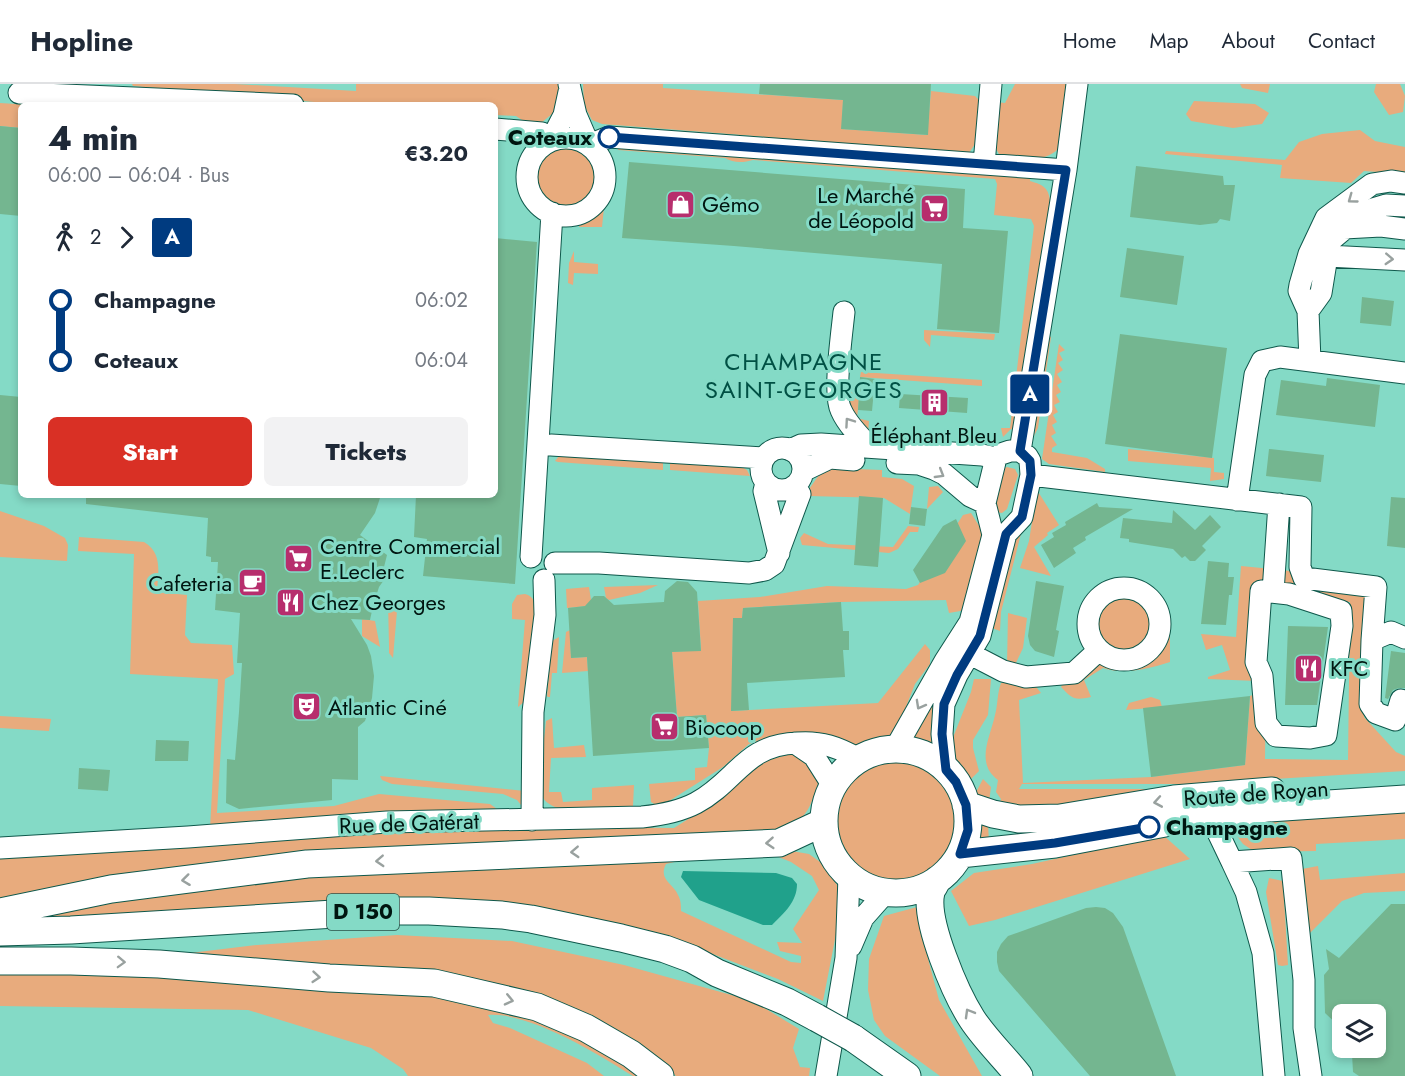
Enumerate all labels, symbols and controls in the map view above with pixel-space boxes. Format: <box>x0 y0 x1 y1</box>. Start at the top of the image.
text: Hopline <box>30 21 133 62</box>
text: Home <box>1063 26 1116 56</box>
text: Map <box>1149 26 1189 56</box>
text: About <box>1222 26 1275 56</box>
text: Contact <box>1308 26 1375 56</box>
text: 4 min <box>48 115 138 162</box>
place label: Coteaux <box>508 121 592 153</box>
marker: Coteaux <box>598 126 620 148</box>
text: €3.20 <box>404 137 468 169</box>
text: 06:00 – 06:04 · Bus <box>48 161 229 190</box>
place label: Le Marché de Léopold <box>808 179 914 236</box>
shop icon: Gémo <box>665 188 697 220</box>
place label: Gémo <box>702 188 760 220</box>
supermarket icon: Le Marché de Léopold <box>919 192 951 224</box>
one-way arrow <box>1347 192 1358 203</box>
icon: walk <box>48 221 81 254</box>
icon: forward <box>110 221 143 254</box>
text: A <box>164 222 180 252</box>
text: 2 <box>90 223 101 252</box>
one-way arrow <box>1384 253 1393 266</box>
text: Champagne <box>94 284 216 316</box>
text: 06:02 <box>415 286 468 315</box>
text: Coteaux <box>94 344 178 376</box>
district label: CHAMPAGNE SAINT-GEORGES <box>705 344 903 407</box>
text: 06:04 <box>415 346 468 375</box>
line badge: A <box>1010 374 1050 414</box>
text: A <box>1022 379 1038 409</box>
building icon: Éléphant Bleu <box>918 387 950 419</box>
button: Start <box>48 417 252 486</box>
button: Tickets <box>264 417 468 486</box>
one-way arrow <box>845 418 856 429</box>
place label: Éléphant Bleu <box>871 419 997 451</box>
one-way arrow <box>934 466 944 478</box>
place label: Centre Commercial E.Leclerc <box>320 530 500 587</box>
supermarket icon: Centre Commercial E.Leclerc <box>283 543 315 575</box>
place label: Cafeteria <box>148 567 232 599</box>
cafe icon: Cafeteria <box>237 567 269 599</box>
restaurant icon: Chez Georges <box>274 586 306 618</box>
place label: Chez Georges <box>311 586 446 618</box>
restaurant icon: KFC <box>1293 652 1325 684</box>
place label: KFC <box>1330 652 1369 684</box>
theatre icon: Atlantic Ciné <box>291 691 323 723</box>
place label: Atlantic Ciné <box>328 691 447 723</box>
one-way arrow <box>916 699 927 709</box>
supermarket icon: Biocoop <box>648 711 680 743</box>
place label: Biocoop <box>685 711 762 743</box>
street label: Route de Royan <box>1182 772 1330 814</box>
one-way arrow <box>1154 795 1163 807</box>
street label: Rue de Gatérat <box>339 805 480 841</box>
place label: Champagne <box>1166 811 1288 843</box>
marker: Champagne <box>1138 816 1160 838</box>
one-way arrow <box>765 836 774 849</box>
one-way arrow <box>571 845 580 858</box>
one-way arrow <box>376 854 385 867</box>
one-way arrow <box>182 873 191 885</box>
road number: D 150 <box>327 894 399 930</box>
one-way arrow <box>117 955 126 968</box>
one-way arrow <box>311 970 320 983</box>
one-way arrow <box>503 993 513 1006</box>
map controls <box>1332 1004 1386 1058</box>
button: layers <box>1332 1004 1386 1058</box>
one-way arrow <box>964 1009 976 1019</box>

